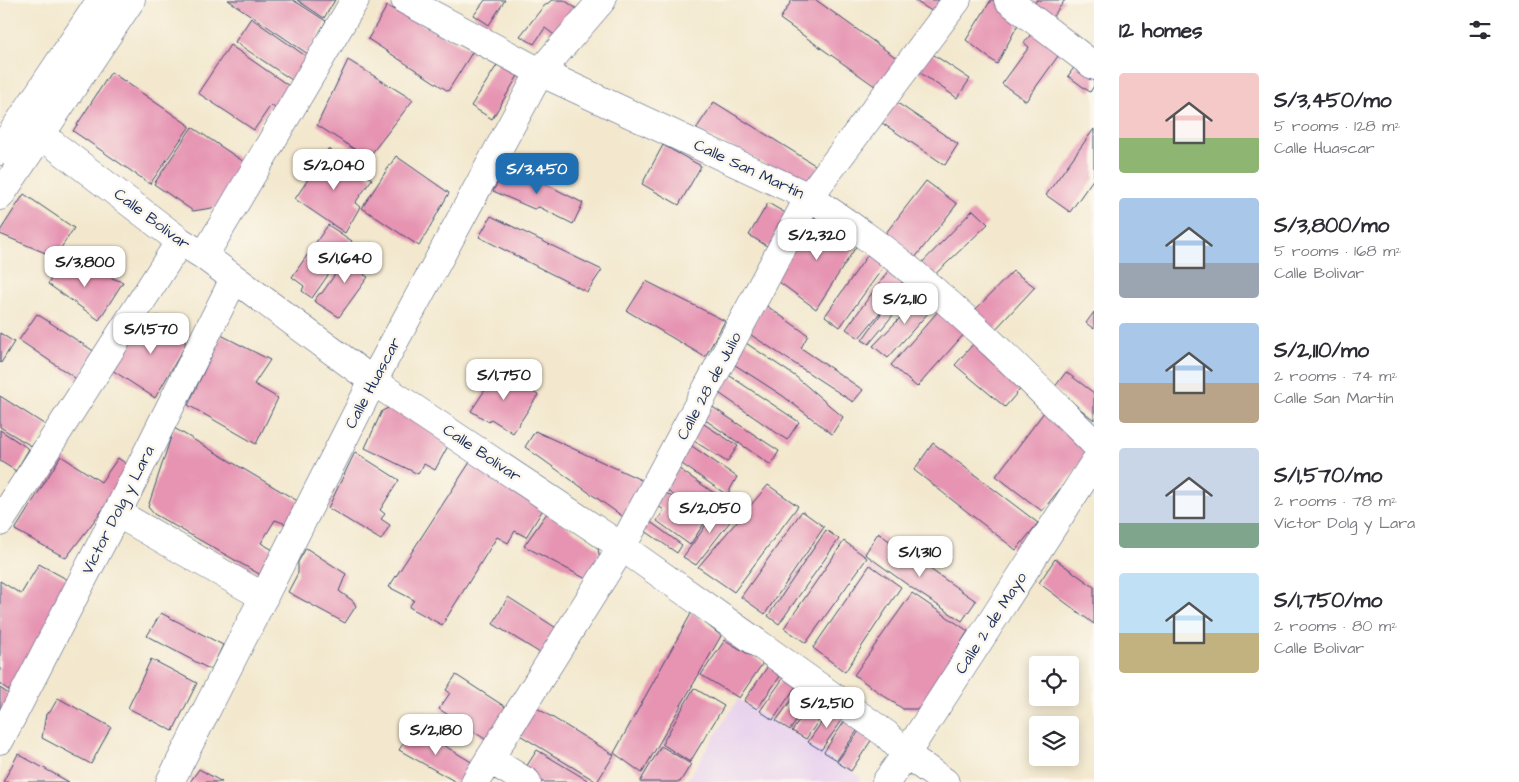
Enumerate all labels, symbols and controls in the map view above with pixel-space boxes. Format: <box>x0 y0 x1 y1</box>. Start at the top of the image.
text: 12 homes <box>1119 16 1203 45</box>
icon: filters <box>1466 16 1494 44</box>
text: S/3,450/mo <box>1274 86 1392 115</box>
icon: home <box>1159 93 1219 153</box>
text: 5 rooms · 128 m² <box>1274 115 1401 137</box>
street label: Calle San Martín <box>690 134 808 204</box>
text: Calle Huascar <box>1274 137 1375 159</box>
pin: S/2,040 <box>288 148 380 191</box>
pin: S/3,450 <box>491 152 583 195</box>
text: S/2,040 <box>304 154 364 176</box>
text: S/3,450 <box>507 158 567 180</box>
street label: Calle Bolivar <box>109 183 195 255</box>
text: S/3,800/mo <box>1274 211 1389 240</box>
pin: S/2,320 <box>771 218 863 261</box>
icon: home <box>1159 218 1219 278</box>
text: S/2,320 <box>789 224 845 246</box>
text: 5 rooms · 168 m² <box>1274 240 1401 262</box>
pin: S/1,640 <box>299 242 391 284</box>
pin: S/3,800 <box>39 246 131 288</box>
text: S/1,640 <box>318 247 372 269</box>
text: S/3,800 <box>55 251 115 273</box>
text: Calle Bolivar <box>1274 262 1364 284</box>
pin: S/2,110 <box>859 282 951 325</box>
text: S/2,110 <box>883 288 927 310</box>
pin: S/1,570 <box>105 312 197 355</box>
text: S/1,570 <box>124 318 178 340</box>
street label: Calle 28 de Julio <box>671 328 747 444</box>
street label: Calle Huascar <box>340 333 406 433</box>
text: S/2,110/mo <box>1274 336 1369 365</box>
icon: home <box>1159 343 1219 403</box>
pin: S/1,750 <box>458 358 550 401</box>
text: S/1,750 <box>477 364 531 386</box>
text: 2 rooms · 74 m² <box>1274 365 1398 387</box>
text: Calle San Martín <box>1274 387 1393 409</box>
street label: Calle Bolivar <box>438 419 526 487</box>
street label: Víctor Dolg y Lara <box>76 442 161 578</box>
text: S/1,570/mo <box>1274 461 1382 490</box>
icon: home <box>1159 468 1219 528</box>
text: 2 rooms · 78 m² <box>1274 490 1397 512</box>
pin: S/2,050 <box>664 492 756 534</box>
text: S/2,050 <box>679 497 741 519</box>
text: Víctor Dolg y Lara <box>1274 512 1415 534</box>
pin: S/1,310 <box>874 536 966 578</box>
text: S/1,310 <box>899 541 941 563</box>
street label: Calle 2 de Mayo <box>950 568 1033 679</box>
text: S/1,750/mo <box>1274 586 1382 615</box>
icon: home <box>1159 593 1219 653</box>
text: 2 rooms · 80 m² <box>1274 615 1397 637</box>
text: Calle Bolivar <box>1274 637 1364 659</box>
map controls <box>1029 656 1079 766</box>
button: locate <box>1029 656 1079 706</box>
pin: S/2,510 <box>781 686 873 729</box>
text: S/2,510 <box>800 692 854 714</box>
pin: S/2,180 <box>390 714 482 756</box>
button: layers <box>1029 716 1079 766</box>
text: S/2,180 <box>410 719 462 741</box>

